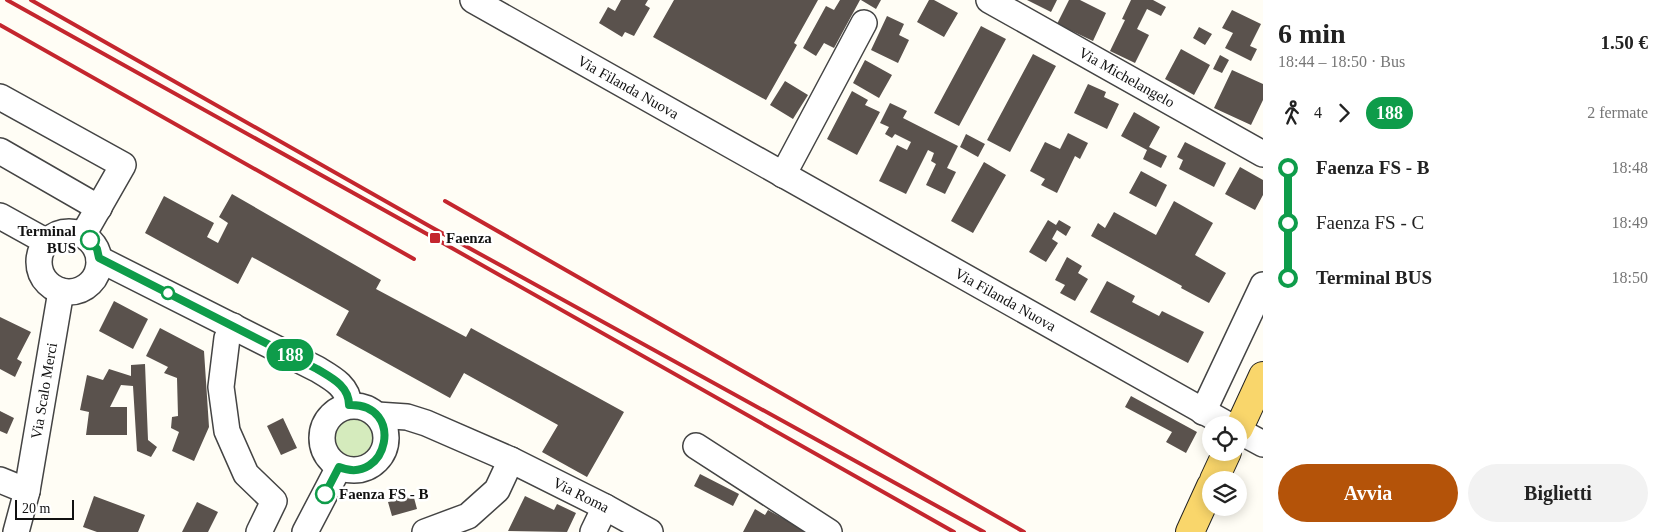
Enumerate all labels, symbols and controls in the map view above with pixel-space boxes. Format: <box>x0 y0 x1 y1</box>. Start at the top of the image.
text: 6 min <box>1278 18 1346 49</box>
text: 1.50 € <box>1601 32 1648 53</box>
street label: Via Michelangelo <box>1076 44 1177 111</box>
street label: Via Filanda Nuova <box>575 53 682 122</box>
text: 18:44 – 18:50 · Bus <box>1278 53 1405 70</box>
icon: walk <box>1278 99 1306 127</box>
icon: forward <box>1330 99 1358 127</box>
text: 188 <box>1376 103 1403 123</box>
text: 4 <box>1314 104 1322 121</box>
text: 2 fermate <box>1587 104 1648 121</box>
text: Faenza FS - B <box>1316 157 1429 178</box>
text: 18:48 <box>1612 159 1648 176</box>
text: Faenza FS - C <box>1316 212 1424 233</box>
text: 18:49 <box>1612 214 1648 231</box>
place label: Terminal BUS <box>17 223 76 256</box>
marker: Terminal BUS <box>80 230 100 250</box>
place label: Faenza <box>446 230 492 246</box>
marker: Faenza <box>428 231 442 245</box>
street label: Via Filanda Nuova <box>952 265 1059 335</box>
text: Terminal BUS <box>1316 267 1432 288</box>
text: 18:50 <box>1612 269 1648 286</box>
unlabelled marker <box>161 286 175 300</box>
line badge: 188 <box>261 339 319 371</box>
street label: Via Scalo Merci <box>28 341 60 440</box>
text: 188 <box>277 345 304 365</box>
map controls <box>1202 416 1247 516</box>
button: locate <box>1202 416 1247 461</box>
button: Avvia <box>1278 464 1458 522</box>
button: Biglietti <box>1468 464 1648 522</box>
button: layers <box>1202 471 1247 516</box>
street label: Via Roma <box>550 474 612 516</box>
marker: Faenza FS - B <box>315 484 335 504</box>
place label: Faenza FS - B <box>339 486 429 502</box>
scale bar <box>15 497 74 520</box>
text: 20 m <box>22 501 50 516</box>

